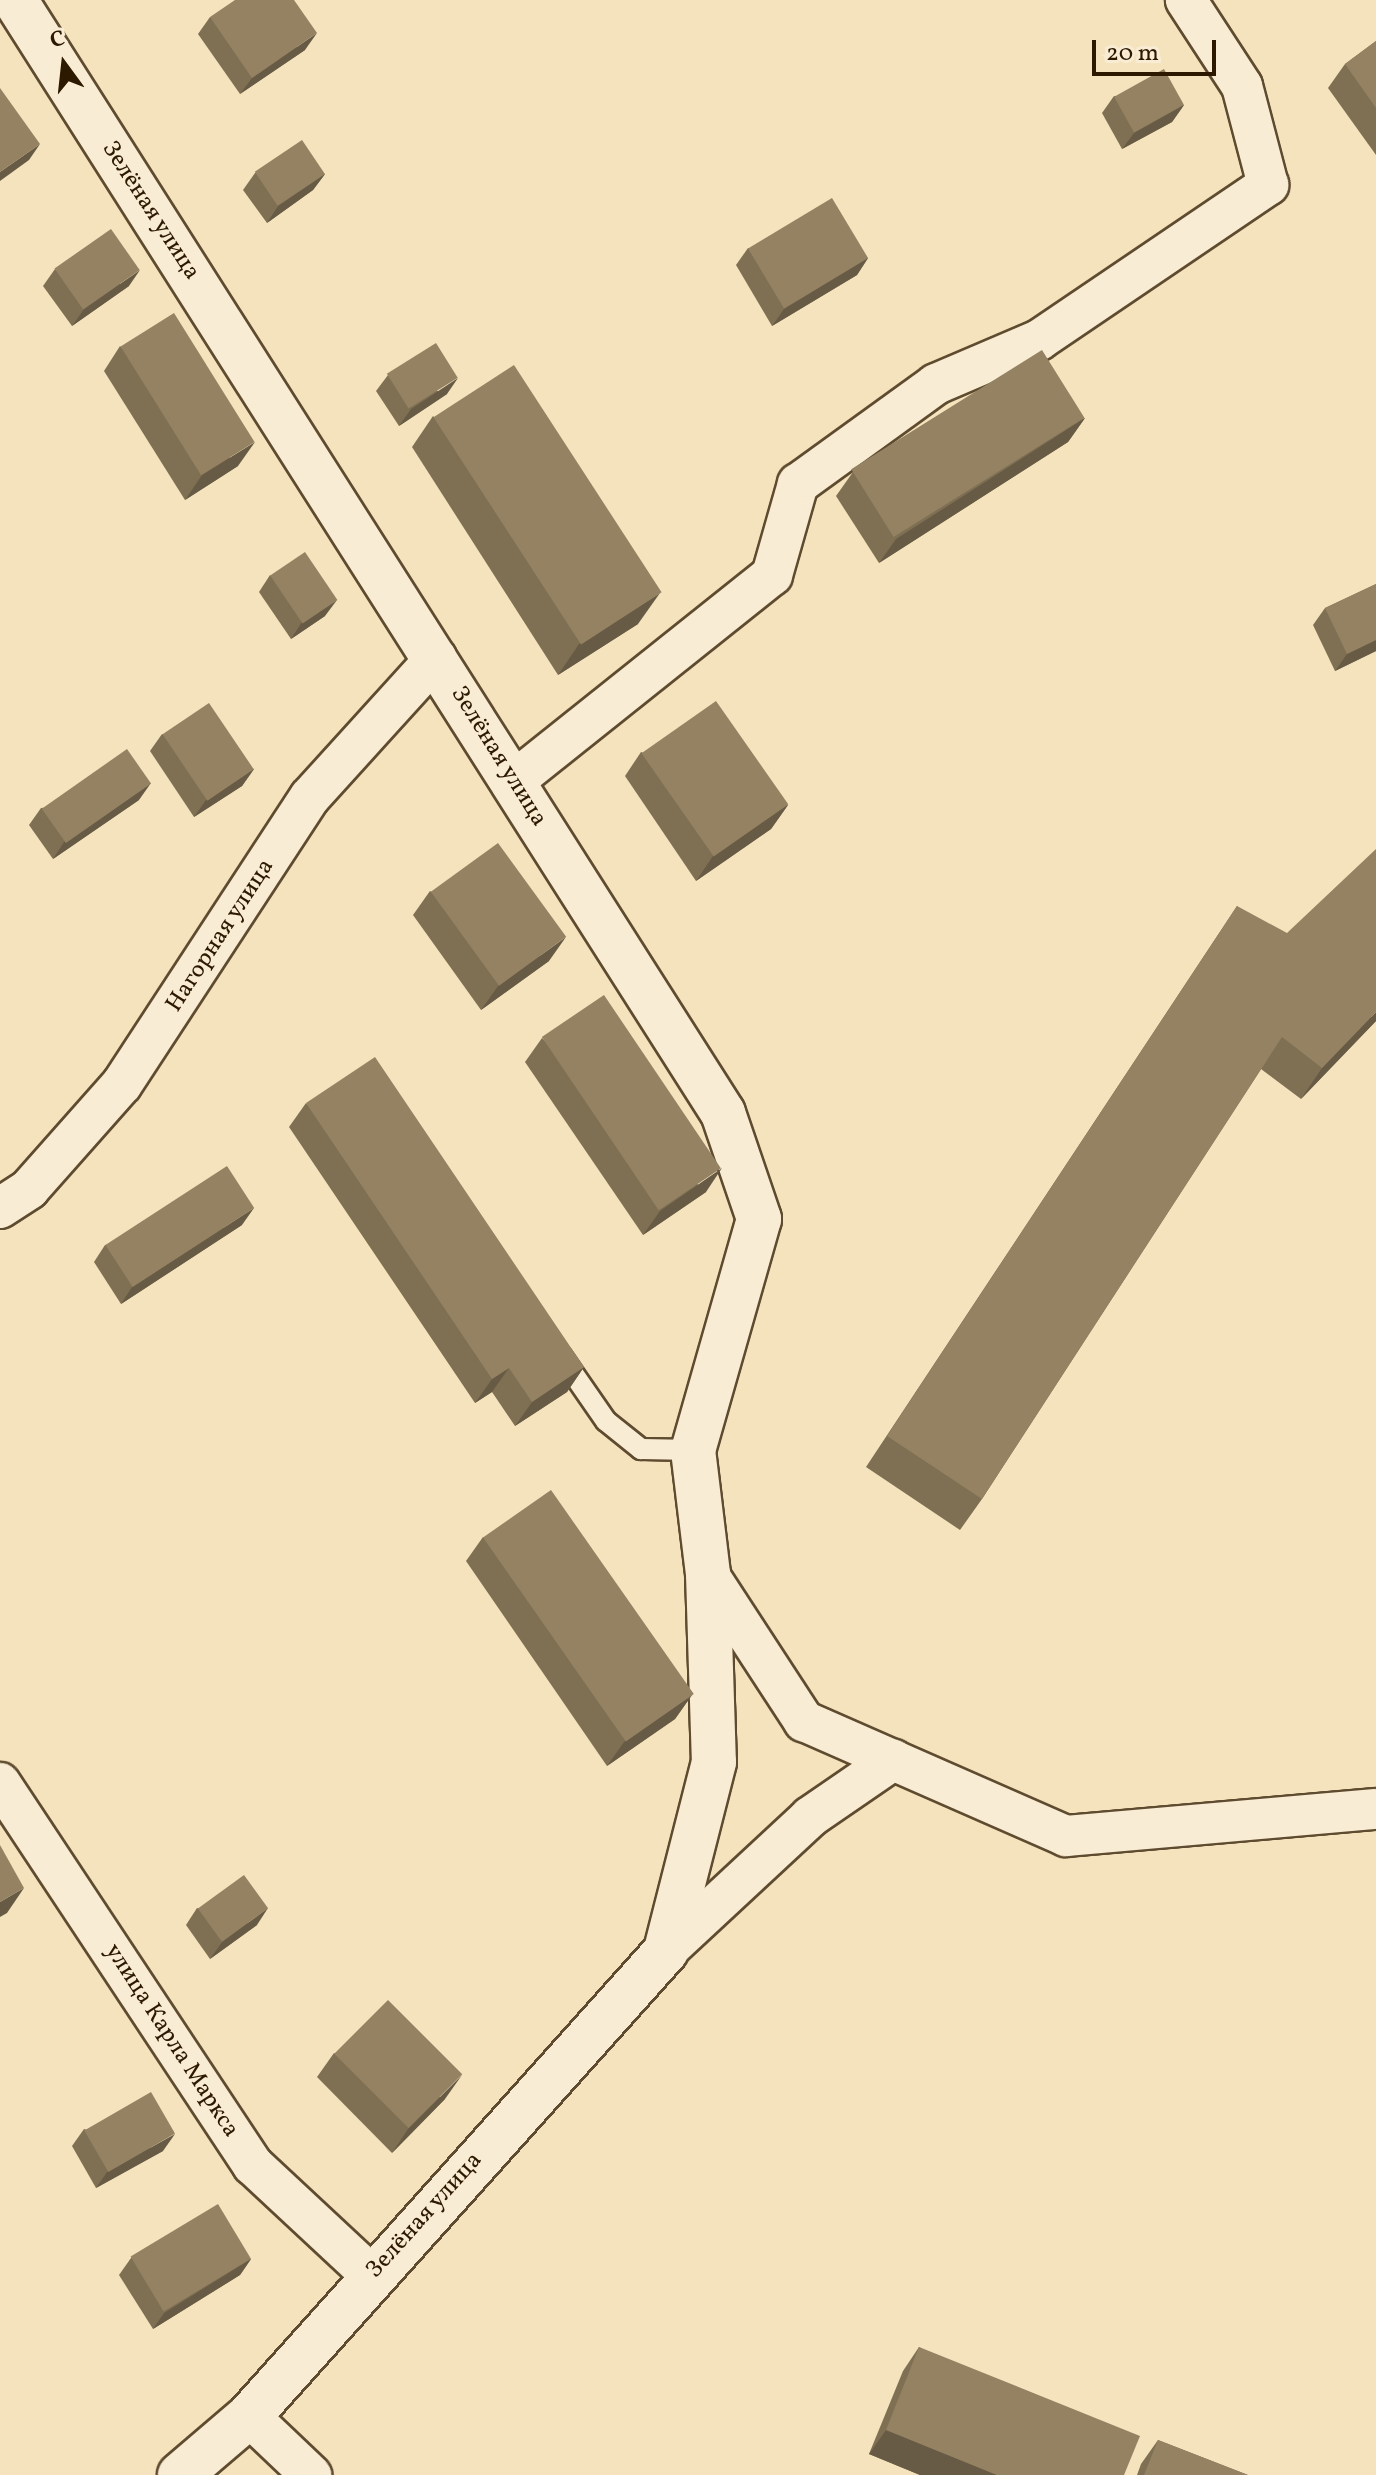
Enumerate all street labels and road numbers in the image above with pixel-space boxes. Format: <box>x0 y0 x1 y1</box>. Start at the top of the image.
street label: Зелёная улица <box>94 136 206 286</box>
street label: Зелёная улица <box>443 681 553 833</box>
street label: Нагорная улица <box>161 854 281 1018</box>
street label: улица Карла Маркса <box>98 1939 244 2143</box>
street label: Зелёная улица <box>361 2147 489 2285</box>

